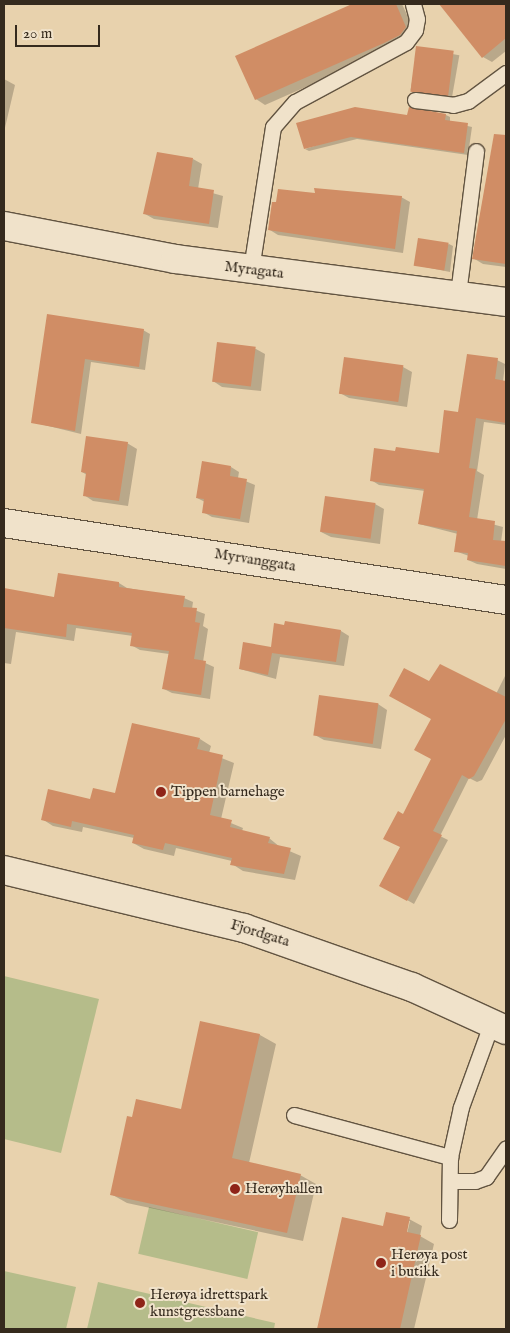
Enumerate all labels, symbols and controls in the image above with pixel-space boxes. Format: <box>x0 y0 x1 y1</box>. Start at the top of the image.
scale bar <box>18 15 102 47</box>
text: 20 m <box>23 24 52 43</box>
street label: Myragata <box>223 257 285 283</box>
street label: Myrvanggata <box>213 545 297 575</box>
place label: Tippen barnehage <box>171 783 285 801</box>
marker: Tippen barnehage <box>155 786 167 798</box>
street label: Fjordgata <box>228 915 292 951</box>
place label: Herøyhallen <box>245 1180 323 1198</box>
marker: Herøyhallen <box>229 1183 241 1195</box>
place label: Herøya post i butikk <box>391 1245 468 1280</box>
marker: Herøya post i butikk <box>375 1257 387 1269</box>
place label: Herøya idrettspark kunstgressbane <box>150 1285 268 1320</box>
marker: Herøya idrettspark kunstgressbane <box>134 1297 146 1309</box>

